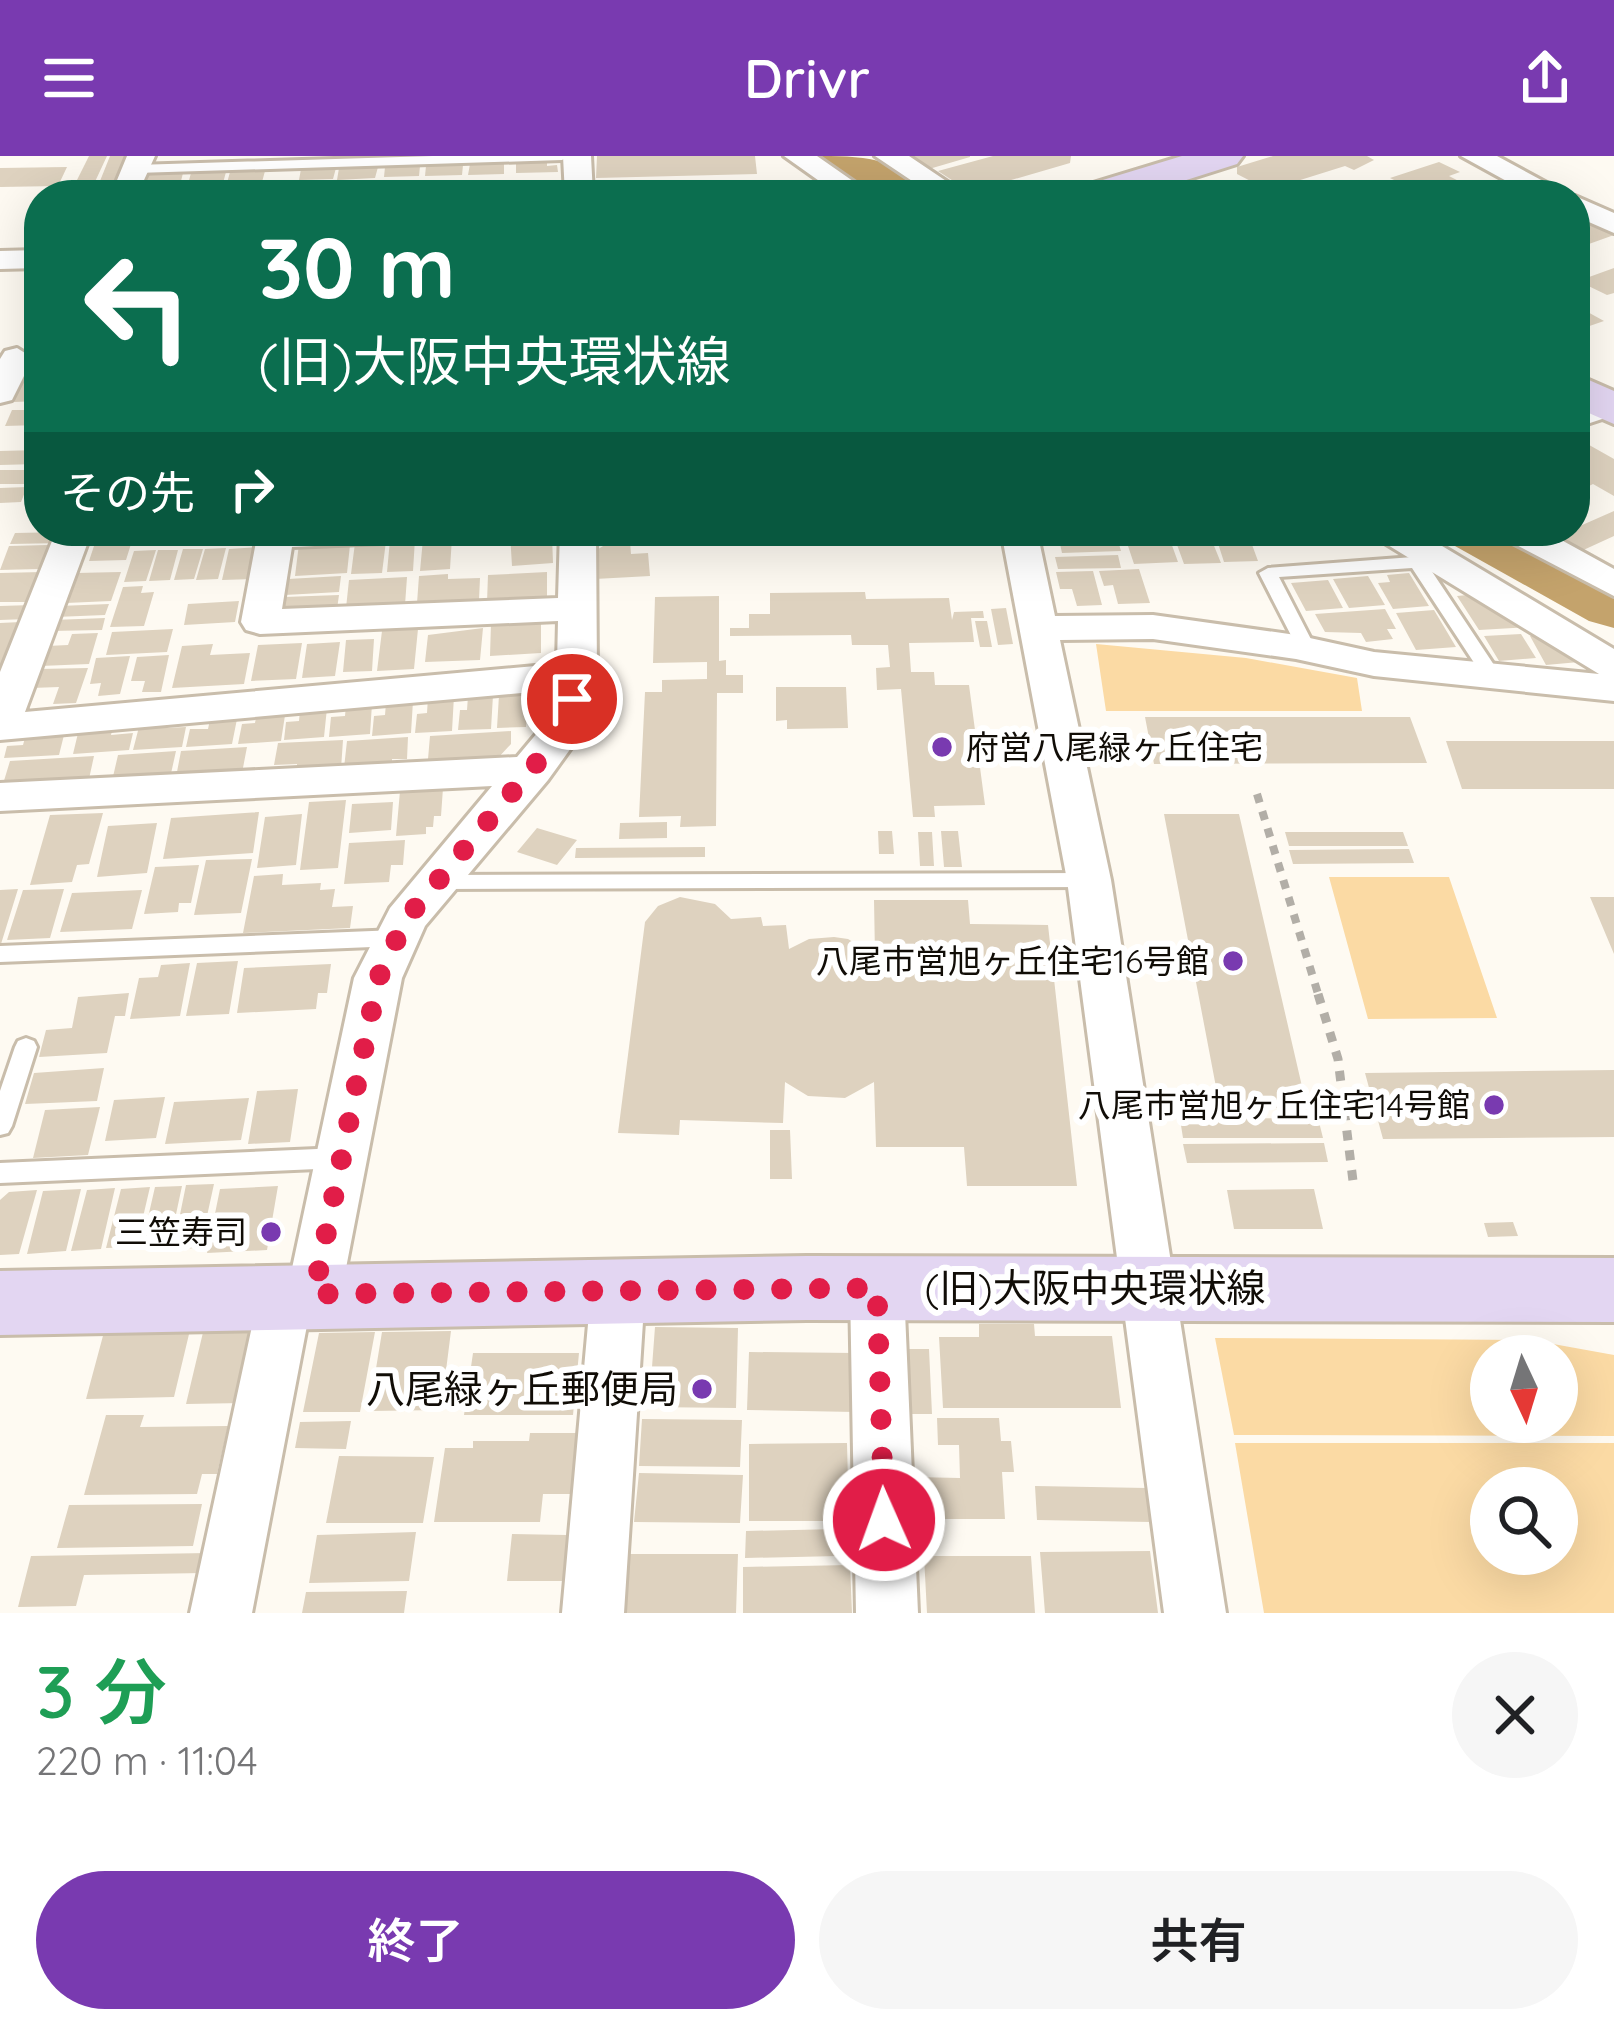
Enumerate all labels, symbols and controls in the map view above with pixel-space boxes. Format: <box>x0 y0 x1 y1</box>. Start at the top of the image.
text: Drivr <box>744 44 870 112</box>
icon: menu <box>36 45 102 111</box>
icon: share <box>1512 45 1578 111</box>
text: 30 m <box>258 214 456 319</box>
icon: left <box>60 228 216 384</box>
text: (旧)大阪中央環状線 <box>258 327 730 395</box>
icon: right <box>219 456 285 522</box>
text: その先 <box>60 464 195 520</box>
pin <box>521 648 623 750</box>
icon: arrive <box>539 666 605 732</box>
place label: 府営八尾緑ヶ丘住宅 <box>966 726 1263 767</box>
marker: 府営八尾緑ヶ丘住宅 <box>929 734 955 760</box>
place label: 八尾市営旭ヶ丘住宅16号館 <box>816 940 1209 981</box>
marker: 八尾市営旭ヶ丘住宅16号館 <box>1220 948 1246 974</box>
place label: 八尾市営旭ヶ丘住宅14号館 <box>1078 1084 1470 1125</box>
marker: 八尾市営旭ヶ丘住宅14号館 <box>1481 1092 1507 1118</box>
place label: 三笠寿司 <box>115 1211 247 1252</box>
marker: 三笠寿司 <box>258 1219 284 1245</box>
street label: (旧)大阪中央環状線 <box>924 1263 1266 1312</box>
north arrow <box>1470 1335 1578 1443</box>
map controls <box>1470 1335 1578 1575</box>
place label: 八尾緑ヶ丘郵便局 <box>366 1364 678 1413</box>
marker: 八尾緑ヶ丘郵便局 <box>689 1376 715 1402</box>
position arrow <box>821 1457 947 1583</box>
button: search <box>1470 1467 1578 1575</box>
text: 3 分 <box>36 1646 166 1736</box>
button: close <box>1452 1652 1578 1778</box>
text: 220 m · 11:04 <box>36 1736 257 1785</box>
button: 終了 <box>36 1871 795 2009</box>
button: 共有 <box>819 1871 1578 2009</box>

